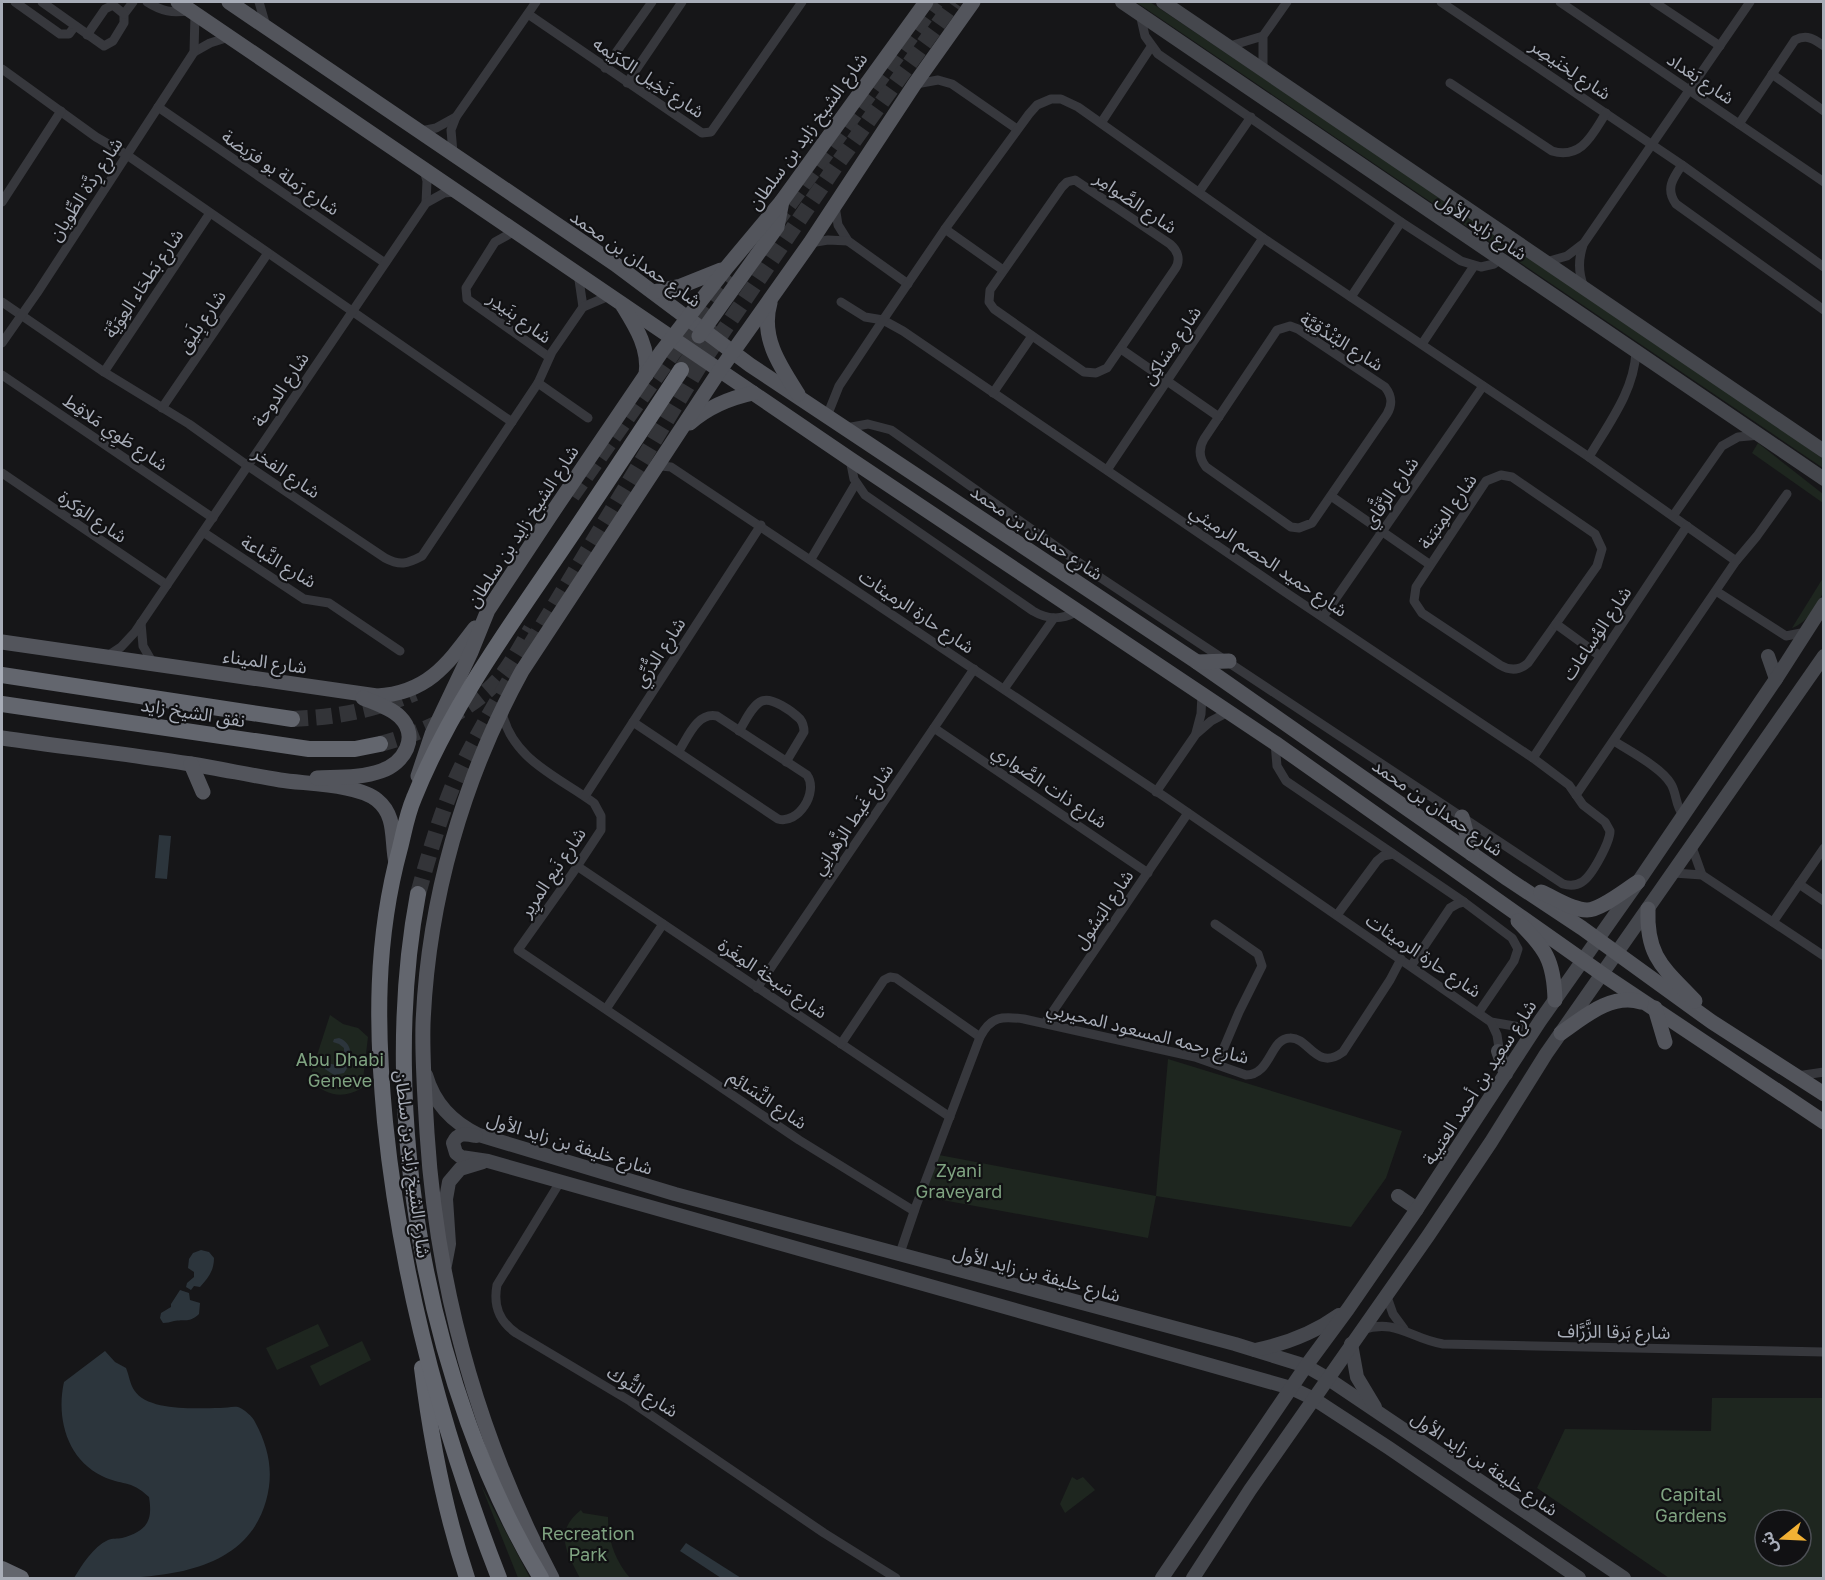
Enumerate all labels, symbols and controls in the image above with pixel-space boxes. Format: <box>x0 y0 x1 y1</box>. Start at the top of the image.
street label: شارع نَخِيل الكرَيمه <box>587 32 709 126</box>
street label: شارع لِخنَيصِر <box>1523 33 1616 107</box>
street label: شارع الشيخ زايد بن سلطان <box>743 48 875 216</box>
street label: شارع بَغداد <box>1661 48 1739 112</box>
street label: شارع رَملة بو فرَيضة <box>216 125 344 223</box>
street label: شارع رِدَّة الطِّويان <box>43 133 130 247</box>
street label: شارع الصَّوامِر <box>1087 166 1182 241</box>
street label: شارع زايد الأول <box>1430 188 1532 268</box>
street label: شارع حمدان بن محمد <box>564 205 706 315</box>
street label: شارع بَطحَاء العِوَيَّة <box>98 224 191 344</box>
street label: شارع بِلَيق <box>171 285 233 359</box>
street label: شارع بِنَيدِر <box>481 286 556 351</box>
street label: شارع مِسَاكِن <box>1137 301 1209 391</box>
street label: شارع البُنْدُقِيَّة <box>1294 307 1388 379</box>
street label: شارع الدوحة <box>247 347 316 433</box>
street label: شارع طَوِي مَلاقِط <box>57 389 173 479</box>
street label: شارع الفخر <box>246 441 325 506</box>
street label: شارع الشيخ زايد بن سلطان <box>461 441 586 613</box>
street label: شارع الرَّقَّاي <box>1354 450 1426 534</box>
street label: شارع المِتبَنة <box>1413 469 1484 555</box>
street label: شارع حمدان بن محمد <box>965 480 1107 588</box>
street label: شارع الوَكرة <box>52 485 132 550</box>
street label: شارع حميد الحصم الرميثي <box>1184 499 1352 624</box>
street label: شارع النَّباعة <box>235 530 321 595</box>
street label: شارع حارة الرميثات <box>853 564 979 661</box>
street label: شارع الوُساعات <box>1557 582 1639 686</box>
street label: شارع الدُّرِّي <box>628 613 693 693</box>
street label: شارع الميناء <box>221 644 308 682</box>
street label: نفق الشيخ زايد <box>139 693 247 734</box>
street label: شارع ذات الصَّواري <box>986 739 1112 836</box>
street label: شارع حمدان بن محمد <box>1366 754 1508 864</box>
street label: شارع غَيط الزَّهرانِي <box>806 758 901 881</box>
street label: شارع نَبع المرِير <box>513 823 593 924</box>
street label: شارع البَسُول <box>1068 865 1141 955</box>
street label: شارع حارة الرميثات <box>1360 908 1486 1005</box>
street label: شارع سَبخة المِغَرة <box>712 933 832 1026</box>
street label: شارع سعيد بن أحمد العتيبة <box>1417 995 1544 1171</box>
street label: شارع رحمه المسعود المحيربي <box>1044 996 1251 1072</box>
park label: Abu Dhabi Geneve <box>296 1048 384 1091</box>
street label: شارع النَّسَائِم <box>722 1065 812 1137</box>
street label: شارع الشيخ زايد بن سلطان <box>387 1069 435 1260</box>
street label: شارع خليفة بن زايد الأول <box>483 1107 656 1183</box>
park label: Zyani Graveyard <box>916 1159 1002 1202</box>
street label: شارع خليفة بن زايد الأول <box>950 1240 1123 1310</box>
street label: شارع بَرقا الزَّرَّاف <box>1557 1318 1671 1347</box>
street label: شارع التُّوك <box>601 1360 683 1425</box>
street label: شارع خليفة بن زايد الأول <box>1405 1406 1563 1524</box>
park label: Capital Gardens <box>1655 1483 1727 1526</box>
north arrow <box>1753 1508 1813 1568</box>
park label: Recreation Park <box>541 1522 635 1565</box>
text: ش <box>1756 1529 1782 1556</box>

